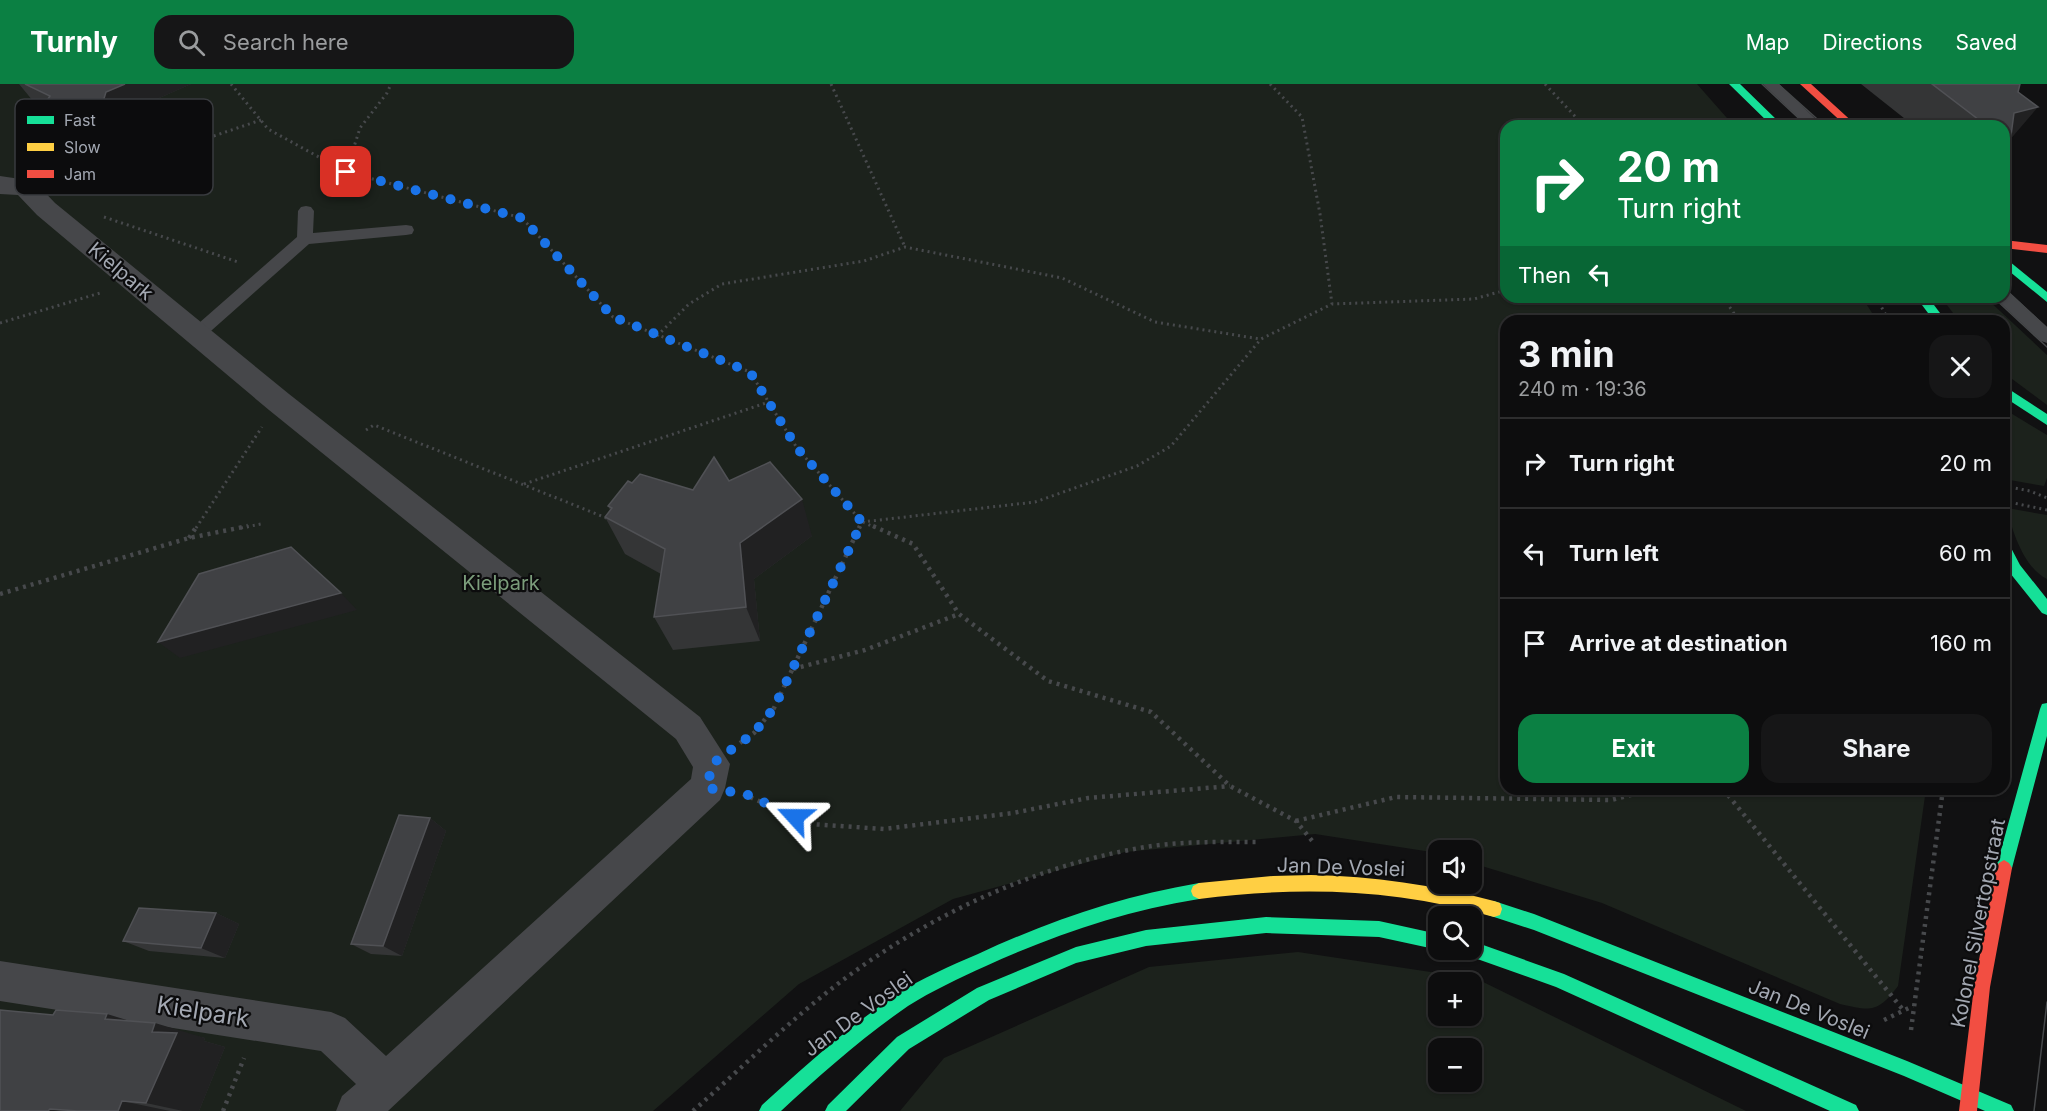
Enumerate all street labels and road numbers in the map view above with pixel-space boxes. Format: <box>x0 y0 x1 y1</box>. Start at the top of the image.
street label: Kielpark <box>84 237 158 305</box>
street label: Kolonel Silvertopstraat <box>1946 816 2010 1030</box>
street label: Jan De Voslei <box>1276 853 1406 881</box>
street label: Jan De Voslei <box>799 967 917 1061</box>
street label: Jan De Voslei <box>1745 974 1873 1044</box>
street label: Kielpark <box>155 990 251 1033</box>

